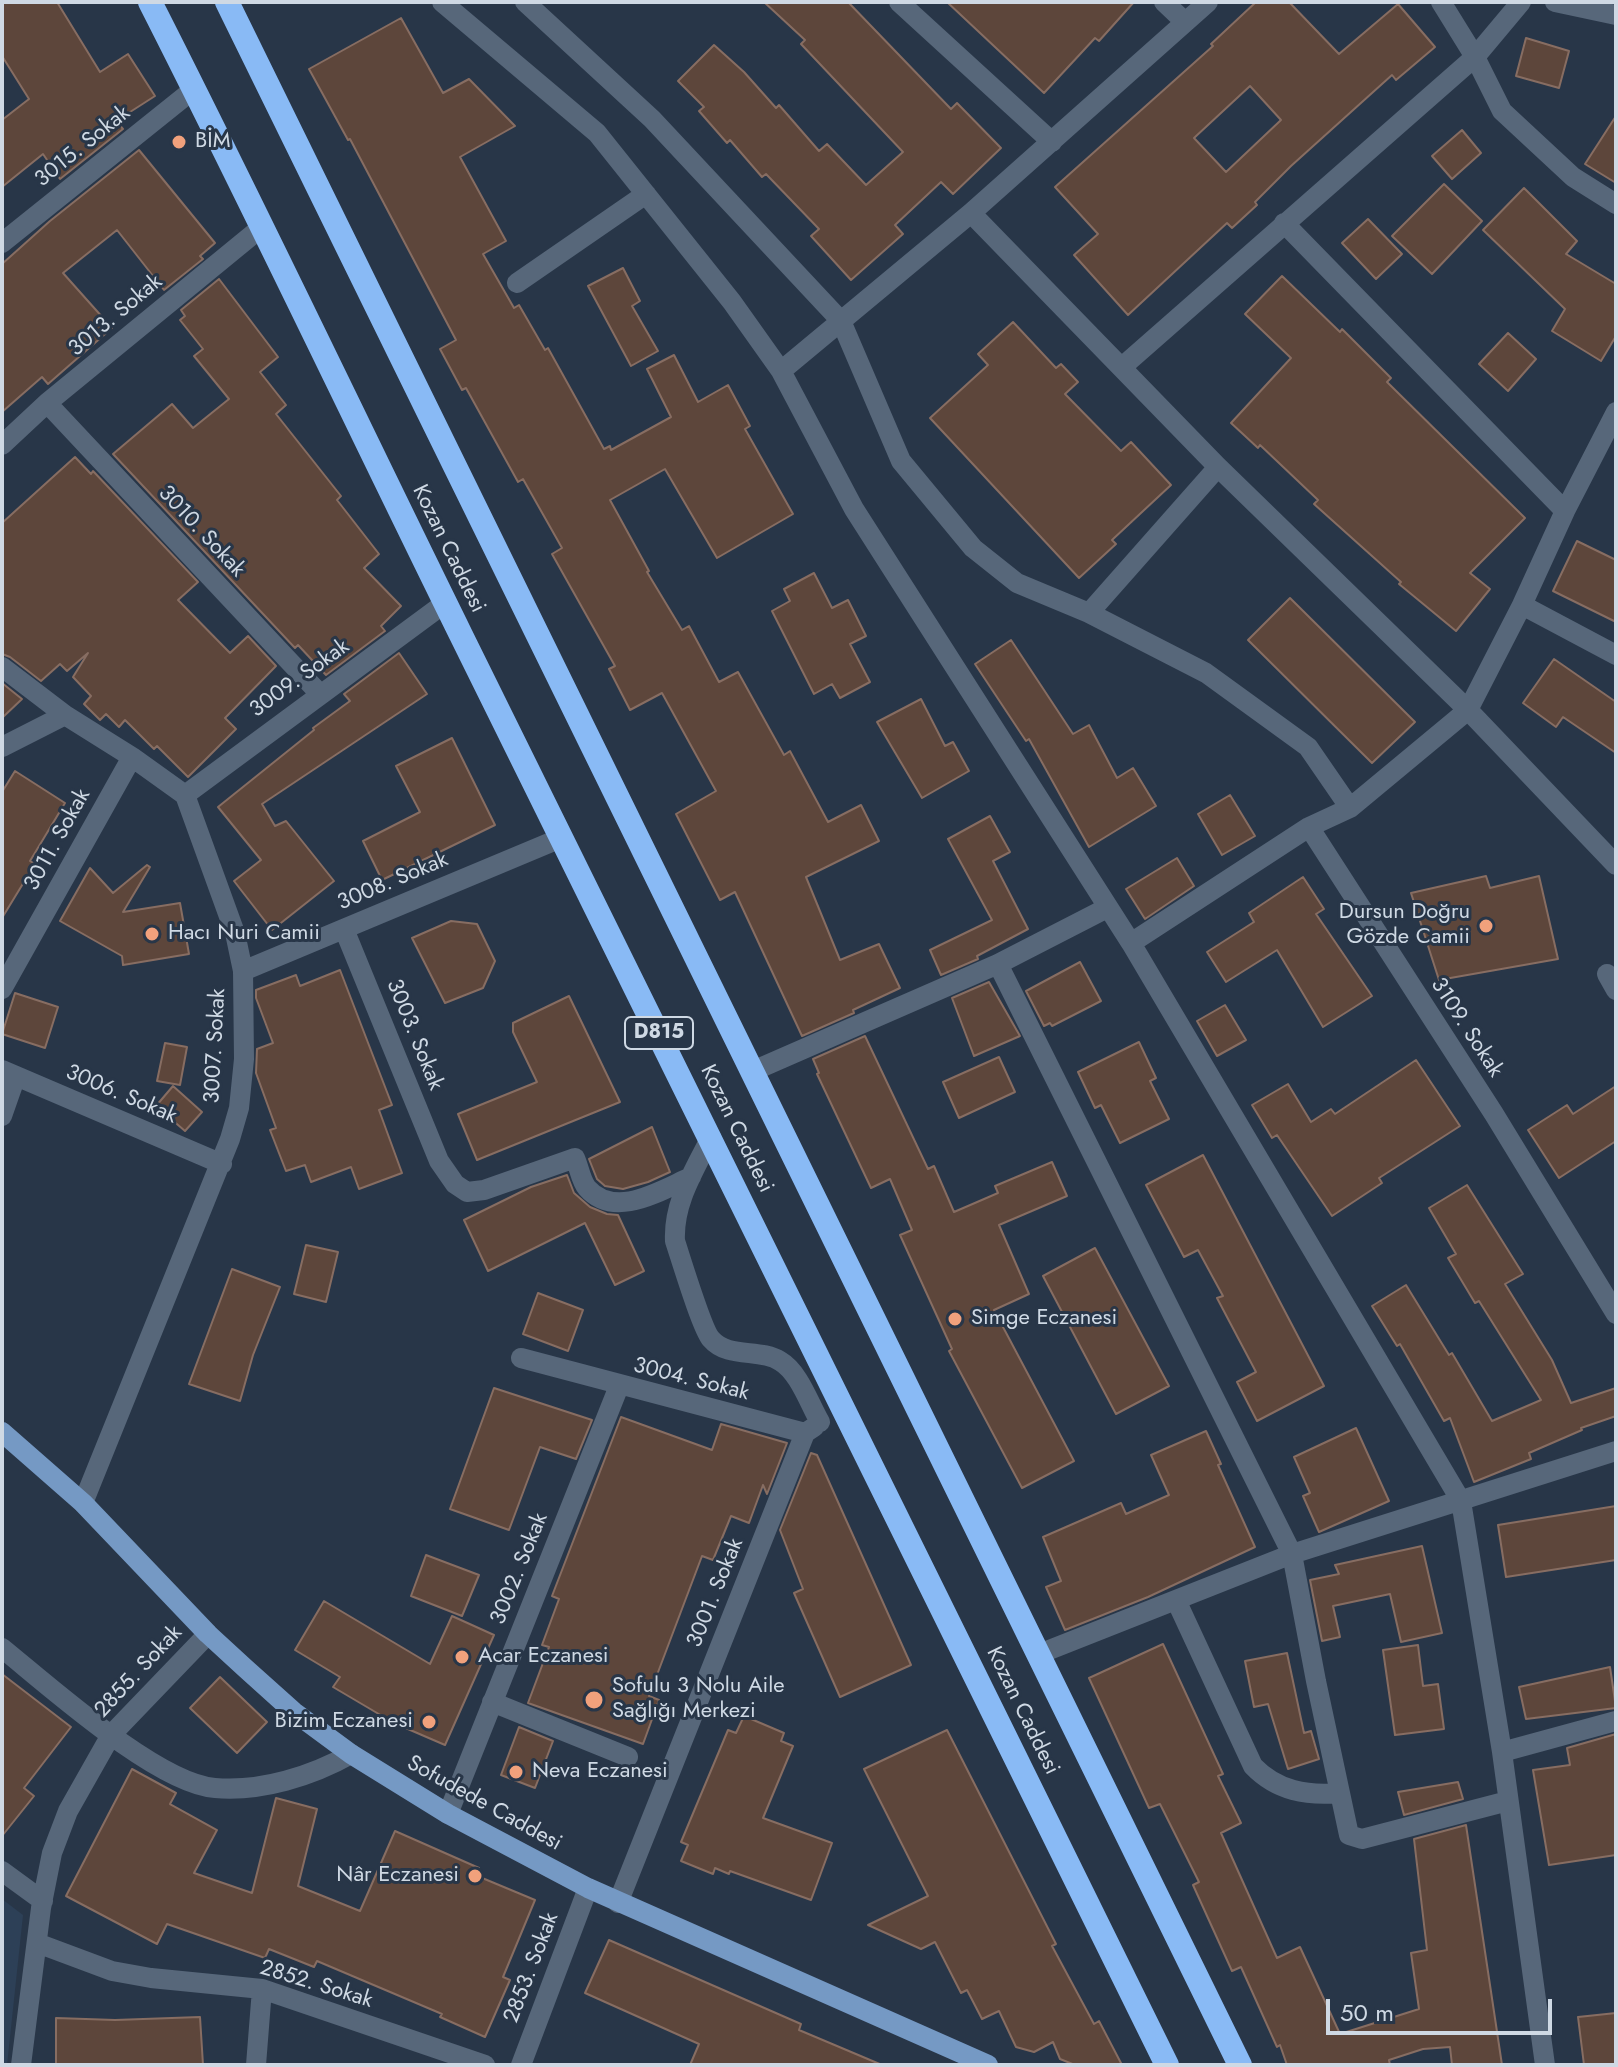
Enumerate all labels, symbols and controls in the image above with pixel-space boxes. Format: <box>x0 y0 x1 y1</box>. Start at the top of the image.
street label: 3015. Sokak <box>30 101 136 193</box>
place label: BİM <box>195 129 230 155</box>
marker: BİM <box>170 133 188 151</box>
street label: 3013. Sokak <box>64 269 168 363</box>
street label: 3010. Sokak <box>152 481 250 583</box>
street label: Kozan Caddesi <box>406 481 490 617</box>
street label: 3009. Sokak <box>245 634 355 724</box>
street label: 3011. Sokak <box>19 785 97 895</box>
street label: 3008. Sokak <box>334 847 452 917</box>
place label: Dursun Doğru Gözde Camii <box>1339 900 1470 952</box>
marker: Dursun Doğru Gözde Camii <box>1477 917 1495 935</box>
place label: Hacı Nuri Camii <box>168 921 320 947</box>
marker: Hacı Nuri Camii <box>143 925 161 943</box>
street label: 3109. Sokak <box>1424 973 1508 1083</box>
street label: 3003. Sokak <box>380 976 448 1094</box>
street label: 3007. Sokak <box>200 988 232 1104</box>
road number: D815 <box>625 1017 693 1049</box>
street label: 3006. Sokak <box>61 1060 181 1130</box>
street label: Kozan Caddesi <box>694 1061 778 1197</box>
place label: Simge Eczanesi <box>971 1306 1117 1332</box>
marker: Simge Eczanesi <box>946 1310 964 1328</box>
street label: 3004. Sokak <box>630 1353 752 1407</box>
street label: 3002. Sokak <box>486 1509 554 1629</box>
street label: 3001. Sokak <box>682 1535 750 1651</box>
street label: 2855. Sokak <box>90 1620 188 1724</box>
street label: Kozan Caddesi <box>980 1643 1064 1779</box>
place label: Acar Eczanesi <box>478 1644 609 1670</box>
marker: Acar Eczanesi <box>453 1648 471 1666</box>
place label: Sofulu 3 Nolu Aile Sağlığı Merkezi <box>612 1674 785 1726</box>
marker: Sofulu 3 Nolu Aile Sağlığı Merkezi <box>583 1689 605 1711</box>
place label: Bizim Eczanesi <box>275 1709 413 1735</box>
marker: Bizim Eczanesi <box>420 1713 438 1731</box>
street label: Sofudede Caddesi <box>402 1751 566 1857</box>
place label: Neva Eczanesi <box>532 1759 668 1785</box>
marker: Neva Eczanesi <box>507 1763 525 1781</box>
place label: Nâr Eczanesi <box>336 1863 459 1889</box>
marker: Nâr Eczanesi <box>466 1867 484 1885</box>
street label: 2853. Sokak <box>499 1909 565 2027</box>
street label: 2852. Sokak <box>256 1955 376 2015</box>
scale bar <box>1330 1983 1556 2033</box>
text: 50 m <box>1340 1995 1394 2030</box>

